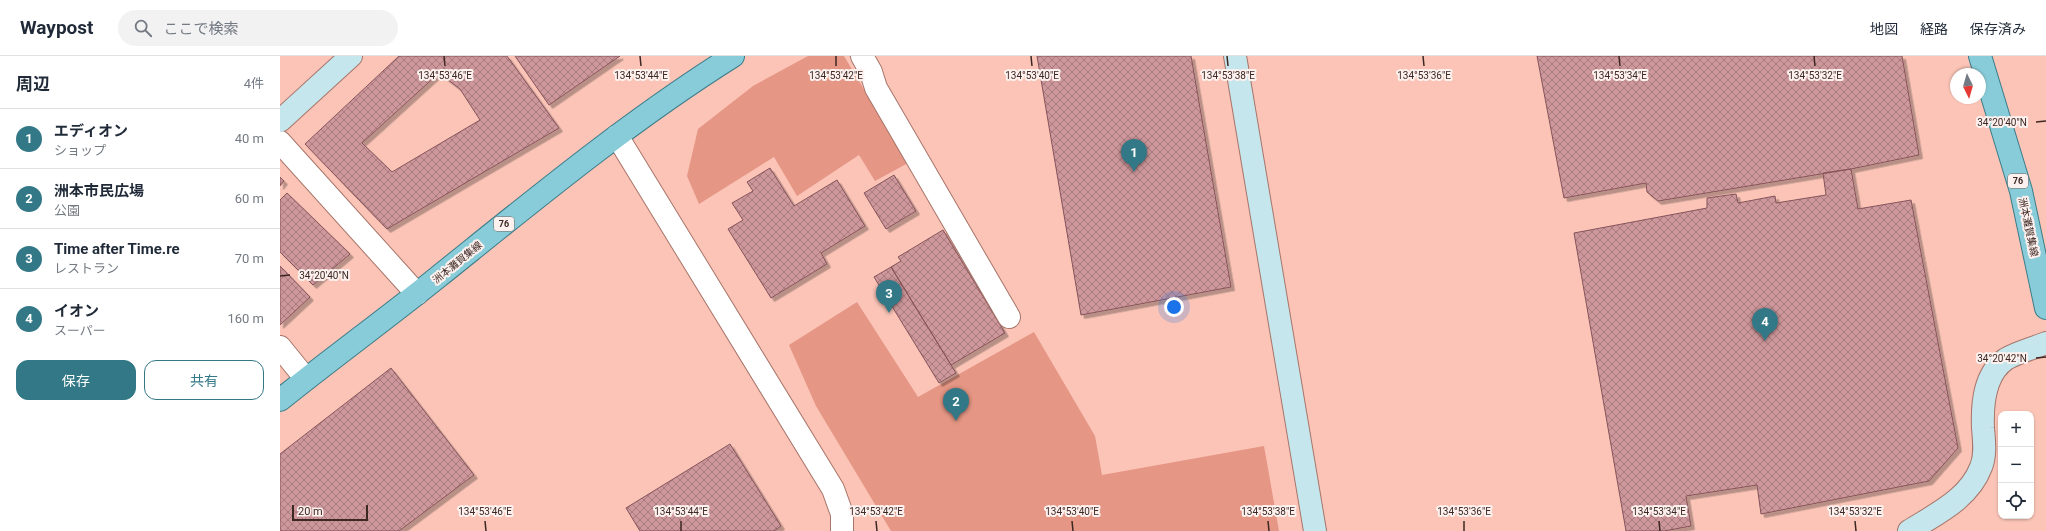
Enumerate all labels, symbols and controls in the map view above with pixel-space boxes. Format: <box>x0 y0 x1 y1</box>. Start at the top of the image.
search box <box>118 10 398 46</box>
text: Waypost <box>20 16 94 39</box>
icon: search <box>132 17 154 39</box>
text: ここで検索 <box>164 20 239 38</box>
text: 地図 <box>1870 21 1898 37</box>
text: 経路 <box>1920 21 1948 37</box>
text: 保存済み <box>1970 21 2026 37</box>
north arrow <box>1950 68 1986 104</box>
text: 134°53'46"E <box>418 70 472 81</box>
text: 134°53'44"E <box>614 70 668 81</box>
text: 134°53'42"E <box>809 70 863 81</box>
text: 134°53'40"E <box>1005 70 1059 81</box>
text: 134°53'38"E <box>1201 70 1255 81</box>
text: 134°53'36"E <box>1397 70 1451 81</box>
text: 134°53'34"E <box>1593 70 1647 81</box>
text: 134°53'32"E <box>1788 70 1842 81</box>
text: 周辺 <box>16 74 50 94</box>
text: 4件 <box>244 76 264 91</box>
text: 34°20'40"N <box>1977 117 2027 128</box>
text: エディオン <box>54 122 128 140</box>
text: 1 <box>25 131 33 146</box>
text: 40 m <box>235 131 264 146</box>
pin: 1 <box>1121 139 1147 172</box>
text: ショップ <box>54 143 106 158</box>
road number: 76 <box>2008 174 2028 188</box>
text: 洲本市民広場 <box>54 182 144 200</box>
text: 2 <box>25 191 33 206</box>
text: 60 m <box>235 191 264 206</box>
street label: 洲本灘賀集線 <box>2017 197 2040 258</box>
text: 公園 <box>54 203 80 218</box>
road number: 76 <box>494 217 514 231</box>
street label: 洲本灘賀集線 <box>431 239 484 286</box>
text: Time after Time.re <box>54 240 180 258</box>
text: 3 <box>25 251 33 266</box>
text: 70 m <box>235 251 264 266</box>
text: レストラン <box>54 261 119 276</box>
text: 34°20'40"N <box>299 270 349 281</box>
pin: 3 <box>876 280 902 313</box>
your location <box>1164 297 1184 317</box>
text: イオン <box>54 302 99 320</box>
pin: 4 <box>1752 308 1778 341</box>
text: 4 <box>25 311 33 326</box>
text: 160 m <box>227 311 264 326</box>
text: スーパー <box>54 323 106 338</box>
text: 34°20'42"N <box>1977 353 2027 364</box>
button: 保存 <box>16 360 136 400</box>
button: 共有 <box>144 360 264 400</box>
pin: 2 <box>943 388 969 421</box>
map controls <box>1998 411 2034 519</box>
button: + <box>1998 411 2034 447</box>
button: − <box>1998 447 2034 483</box>
button: locate <box>1998 483 2034 519</box>
scale bar <box>292 503 368 522</box>
text: 20 m <box>298 505 323 518</box>
text: 134°53'46"E <box>458 506 512 517</box>
text: 134°53'44"E <box>654 506 708 517</box>
text: 134°53'42"E <box>849 506 903 517</box>
text: 134°53'40"E <box>1045 506 1099 517</box>
text: 134°53'38"E <box>1241 506 1295 517</box>
text: 134°53'36"E <box>1437 506 1491 517</box>
text: 134°53'34"E <box>1632 506 1686 517</box>
text: 134°53'32"E <box>1828 506 1882 517</box>

